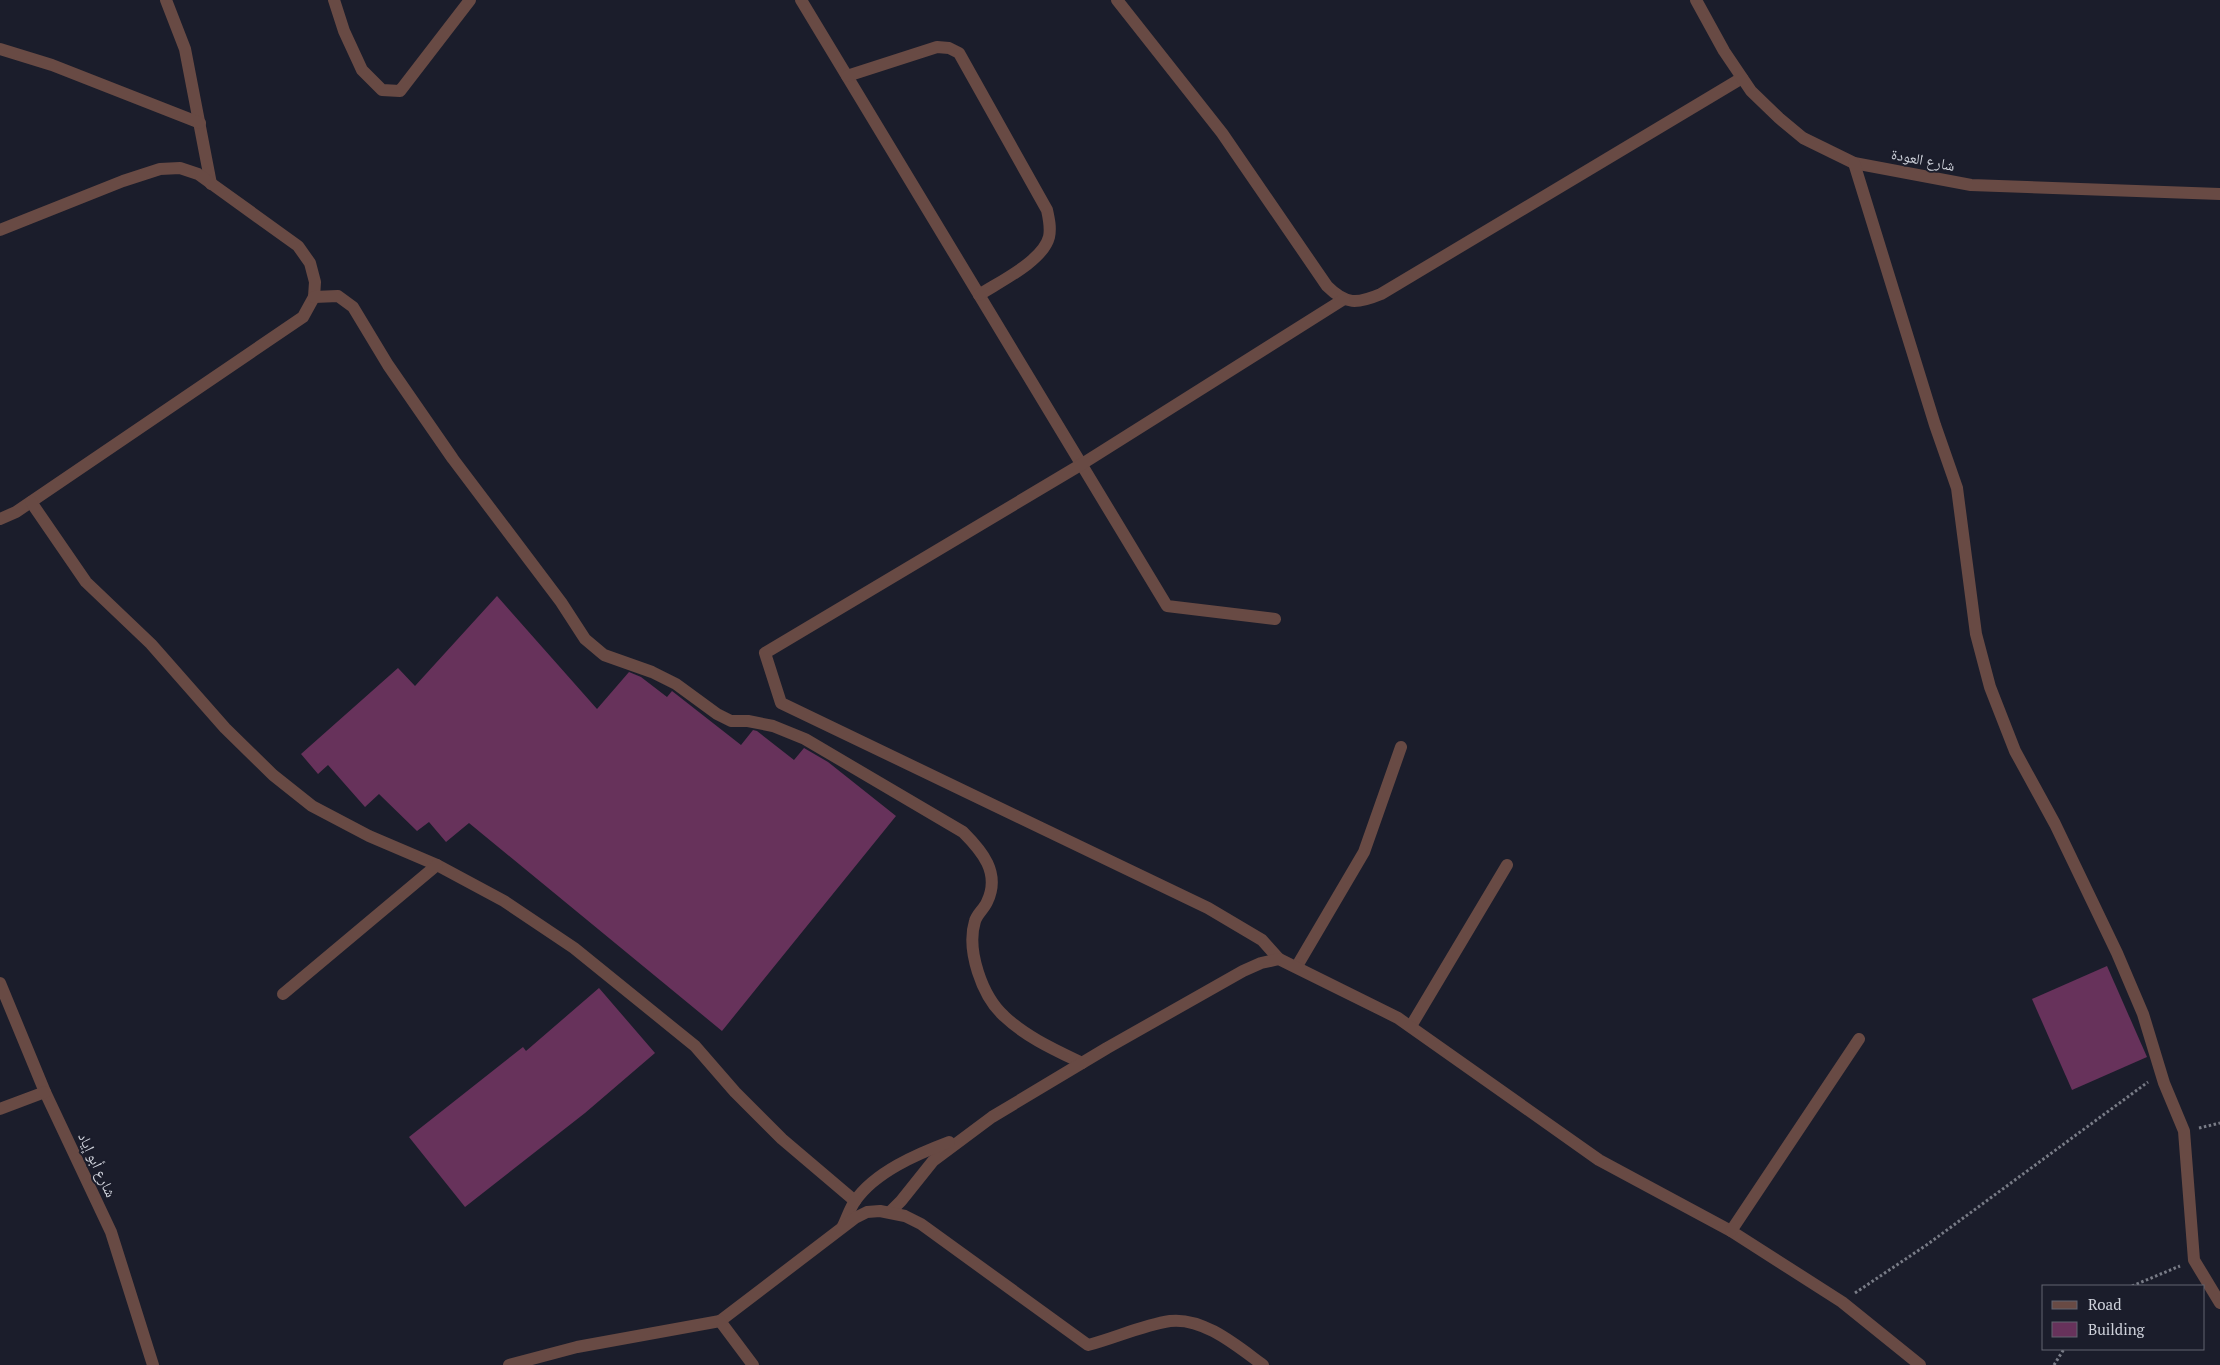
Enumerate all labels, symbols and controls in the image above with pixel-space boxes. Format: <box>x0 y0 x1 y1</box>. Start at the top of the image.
street label: شارع العودة <box>1889 143 1957 176</box>
street label: شارع أبو إياد <box>73 1129 122 1201</box>
legend <box>2042 1285 2205 1350</box>
text: Road <box>2088 1294 2121 1314</box>
text: Building <box>2088 1319 2146 1339</box>

